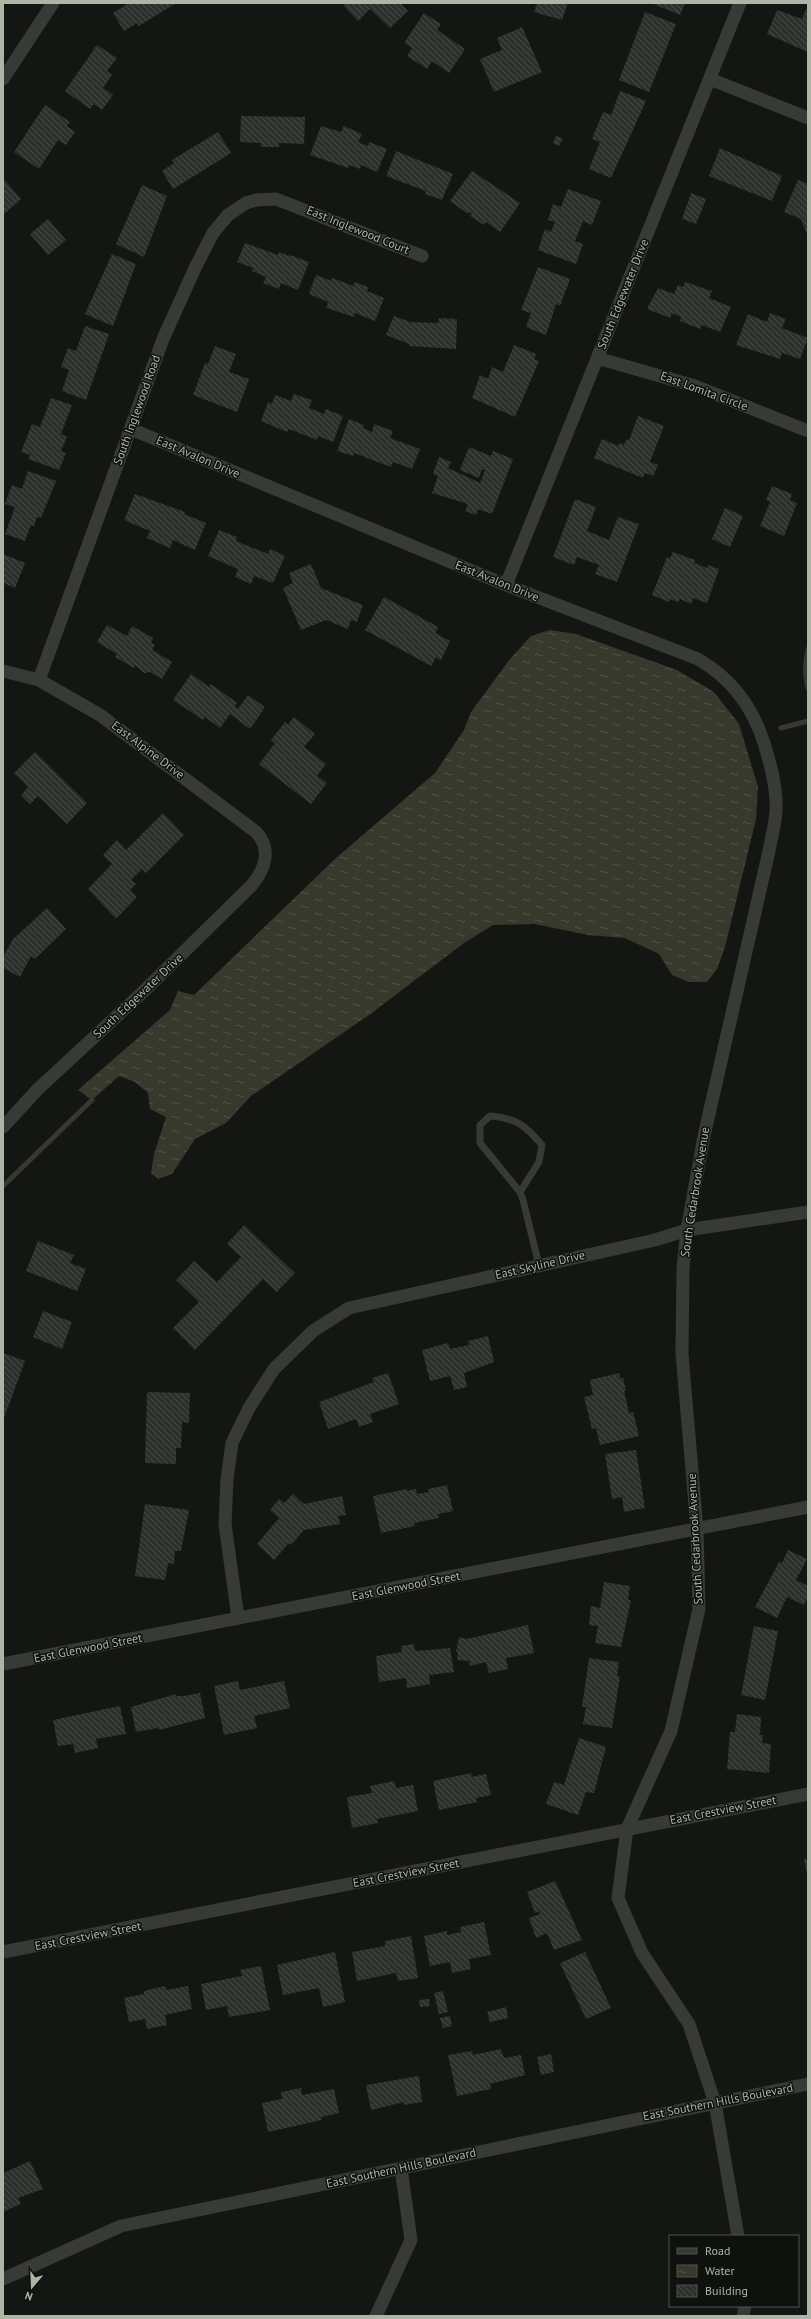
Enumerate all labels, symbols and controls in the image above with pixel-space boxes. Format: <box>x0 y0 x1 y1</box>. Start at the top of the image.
street label: East Inglewood Court <box>305 202 412 257</box>
street label: South Edgewater Drive <box>594 237 651 351</box>
street label: South Inglewood Road <box>110 353 163 467</box>
street label: East Lomita Circle <box>658 368 750 413</box>
street label: East Avalon Drive <box>154 432 242 481</box>
street label: East Avalon Drive <box>453 557 541 604</box>
street label: East Alpine Drive <box>109 717 188 782</box>
street label: South Edgewater Drive <box>90 950 186 1041</box>
street label: South Cedarbrook Avenue <box>677 1126 712 1258</box>
street label: East Skyline Drive <box>493 1247 586 1282</box>
street label: South Cedarbrook Avenue <box>684 1473 705 1605</box>
street label: East Glenwood Street <box>350 1568 461 1603</box>
street label: East Glenwood Street <box>32 1630 143 1665</box>
street label: East Crestview Street <box>668 1792 777 1827</box>
street label: East Crestview Street <box>351 1855 460 1890</box>
street label: East Crestview Street <box>33 1918 142 1953</box>
street label: East Southern Hills Boulevard <box>642 2080 794 2123</box>
street label: East Southern Hills Boulevard <box>325 2144 477 2191</box>
legend <box>669 2235 799 2307</box>
text: Road <box>705 2243 730 2258</box>
text: Water <box>705 2263 735 2278</box>
north arrow <box>12 2267 52 2307</box>
text: Building <box>705 2283 748 2298</box>
text: N <box>23 2289 34 2304</box>

